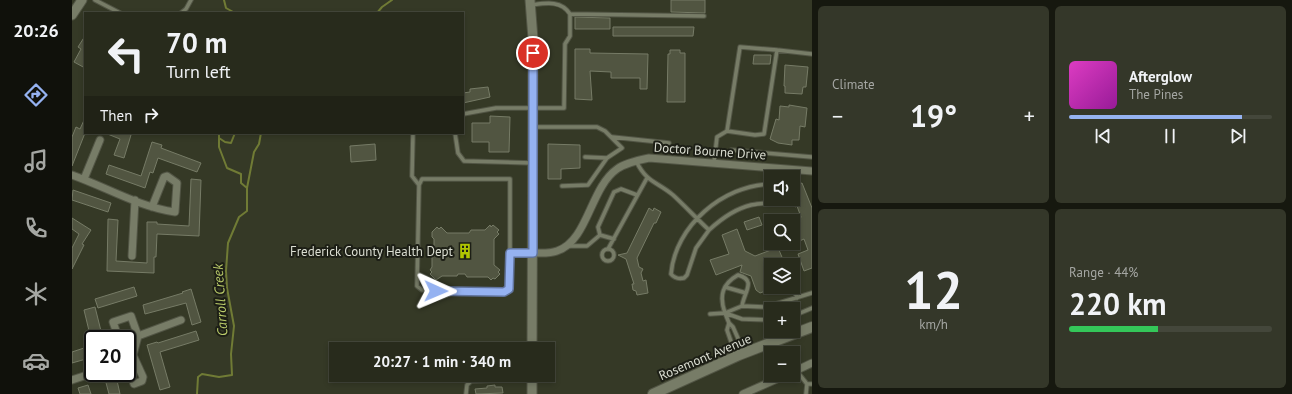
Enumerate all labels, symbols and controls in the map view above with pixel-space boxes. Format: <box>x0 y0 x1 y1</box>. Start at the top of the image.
text: 20:26 <box>13 19 59 42</box>
text: 70 m <box>166 24 227 61</box>
icon: left <box>100 28 152 80</box>
pin <box>516 36 550 70</box>
icon: arrive <box>522 42 544 64</box>
text: Turn left <box>166 60 231 83</box>
text: Afterglow <box>1129 67 1192 86</box>
text: Climate <box>832 76 875 93</box>
icon: directions <box>22 81 50 109</box>
text: The Pines <box>1129 86 1183 103</box>
text: 19° <box>910 96 957 135</box>
text: − <box>832 102 843 130</box>
text: + <box>1024 102 1035 130</box>
icon: right <box>140 104 162 126</box>
text: Then <box>100 106 132 125</box>
icon: previous <box>1092 125 1114 147</box>
icon: pause <box>1159 125 1181 147</box>
icon: next <box>1227 125 1249 147</box>
street label: Doctor Bourne Drive <box>653 139 767 163</box>
icon: music <box>22 147 50 175</box>
map controls <box>764 170 800 382</box>
button: sound <box>764 170 800 206</box>
icon: phone <box>22 214 50 242</box>
button: search <box>764 214 800 250</box>
building icon: Frederick County Health Dept <box>456 242 474 260</box>
place label: Frederick County Health Dept <box>290 243 454 260</box>
text: 12 <box>904 256 963 323</box>
button: layers <box>764 258 800 294</box>
water label: Carroll Creek <box>208 263 232 337</box>
text: Range · 44% <box>1069 264 1138 281</box>
position arrow <box>415 270 457 312</box>
icon: climate <box>22 280 50 308</box>
text: 220 km <box>1069 284 1167 323</box>
button: + <box>764 302 800 338</box>
text: km/h <box>919 316 948 333</box>
speed limit sign: 20 <box>84 330 136 382</box>
street label: Rosemont Avenue <box>656 330 754 384</box>
button: − <box>764 346 800 382</box>
icon: car <box>22 347 50 375</box>
text: 20:27 · 1 min · 340 m <box>373 352 511 371</box>

